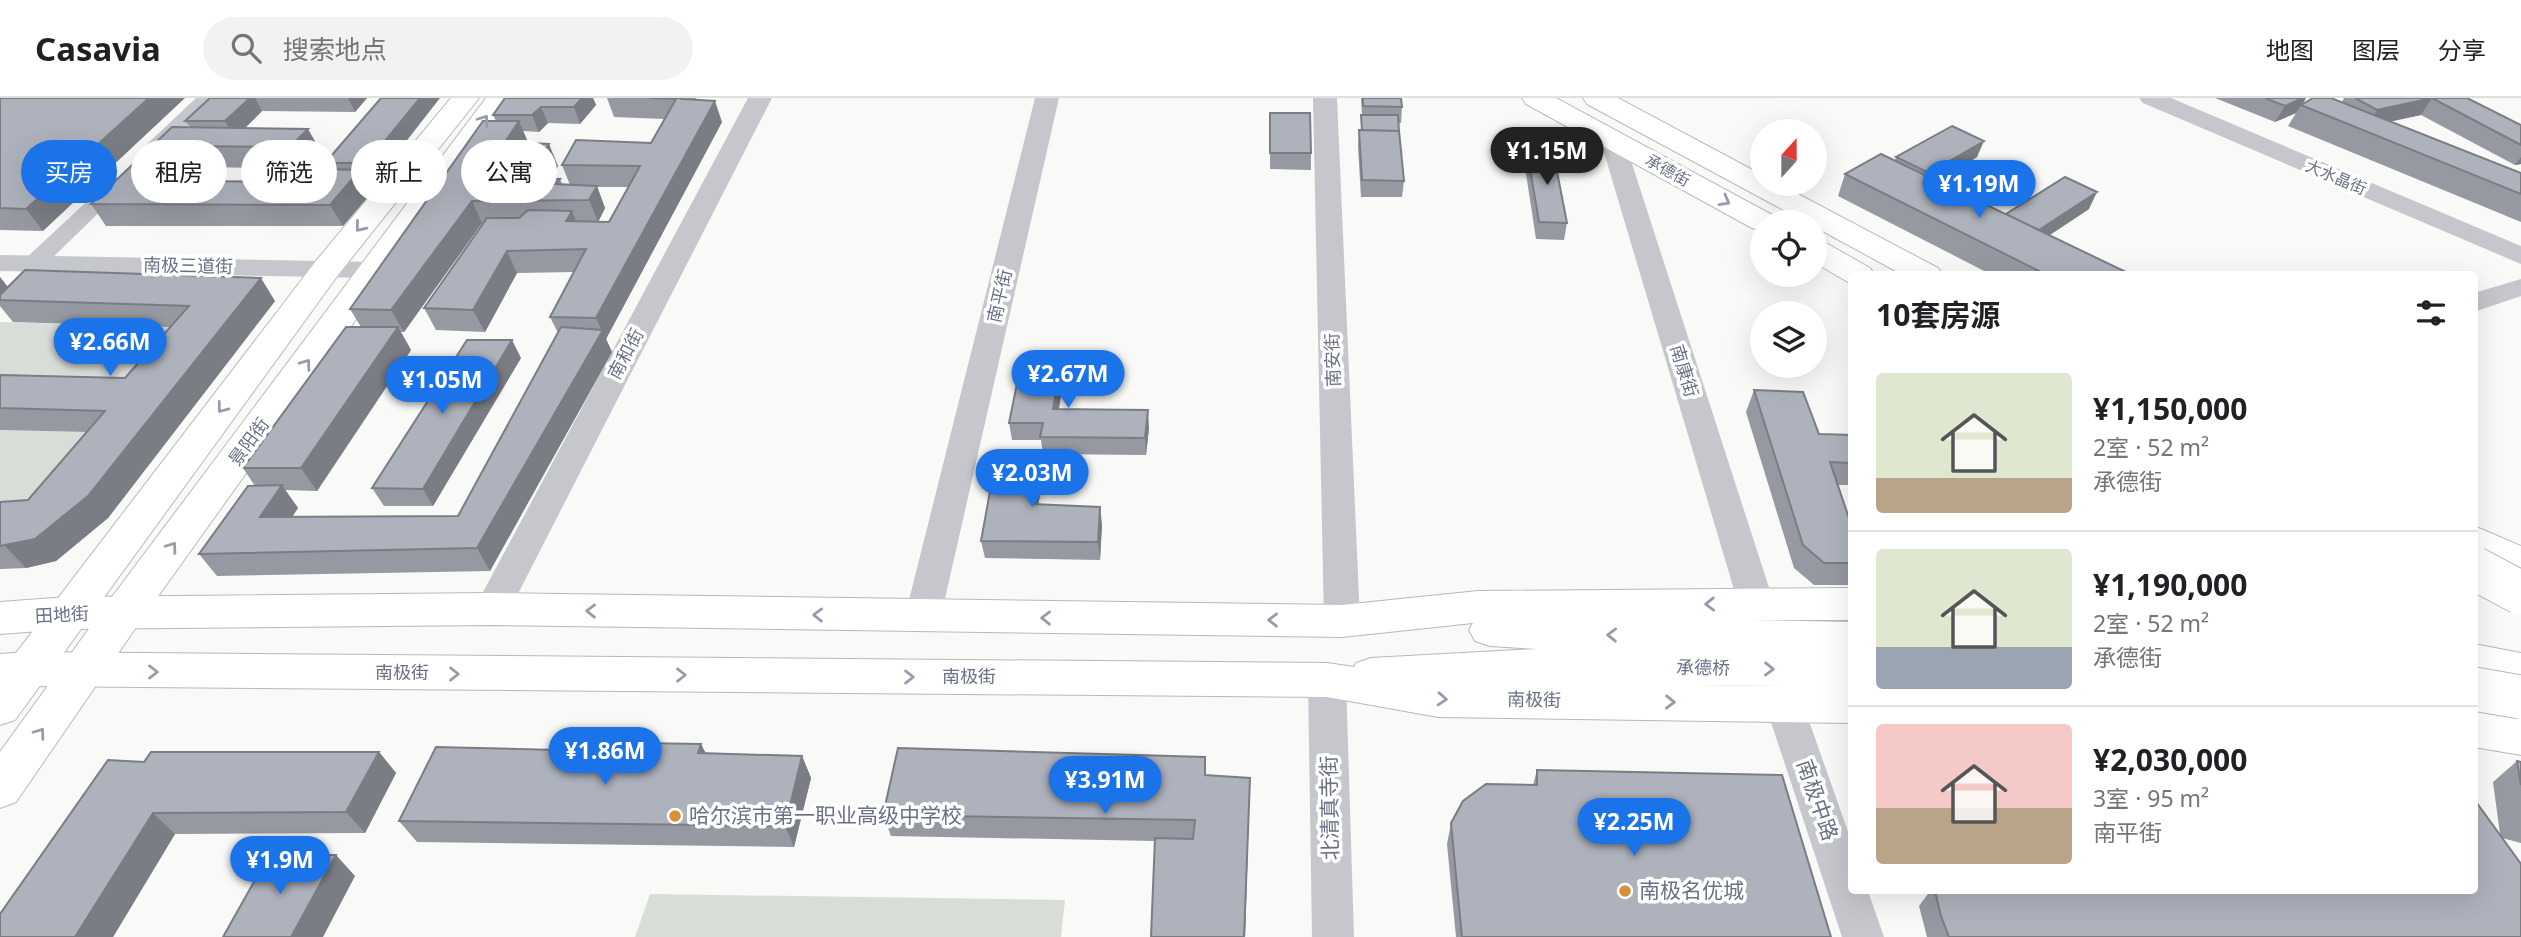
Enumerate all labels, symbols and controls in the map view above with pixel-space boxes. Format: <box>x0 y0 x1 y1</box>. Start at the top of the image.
search box <box>203 17 693 80</box>
text: Casavia <box>35 26 161 71</box>
icon: search <box>227 29 265 67</box>
text: 搜索地点 <box>283 31 387 67</box>
text: 地图 <box>2266 33 2314 66</box>
text: 图层 <box>2352 33 2400 66</box>
text: 分享 <box>2438 33 2486 66</box>
one-way arrow <box>475 115 488 128</box>
north arrow <box>1750 119 1827 196</box>
map controls <box>1750 119 1827 378</box>
pin: ¥1.15M <box>1490 127 1604 187</box>
text: ¥1.15M <box>1507 134 1587 166</box>
chip: 买房 <box>21 140 117 203</box>
chip: 租房 <box>131 140 227 203</box>
chip: 筛选 <box>241 140 337 203</box>
chip: 新上 <box>351 140 447 203</box>
chip: 公寓 <box>461 140 557 203</box>
street label: 承德街 <box>1642 149 1694 191</box>
street label: 大水晶街 <box>2302 154 2370 200</box>
pin: ¥1.19M <box>1922 160 2036 220</box>
text: ¥1.19M <box>1939 167 2019 199</box>
one-way arrow <box>1718 193 1731 206</box>
button: locate <box>1750 210 1827 287</box>
one-way arrow <box>356 219 369 231</box>
street label: 南极三道街 <box>143 252 233 278</box>
street label: 南平街 <box>981 267 1017 325</box>
text: 10套房源 <box>1876 294 2000 335</box>
icon: filters <box>2412 294 2450 332</box>
button: layers <box>1750 301 1827 378</box>
pin: ¥2.66M <box>53 318 167 378</box>
street label: 南和街 <box>602 324 648 383</box>
text: ¥2.66M <box>70 325 150 357</box>
street label: 南安街 <box>1319 333 1345 387</box>
street label: 南康街 <box>1666 341 1704 400</box>
pin: ¥2.67M <box>1011 350 1125 410</box>
pin: ¥1.05M <box>385 356 499 416</box>
text: ¥2.67M <box>1028 357 1108 389</box>
one-way arrow <box>298 359 311 372</box>
text: ¥1.05M <box>402 363 482 395</box>
text: ¥1,150,000 <box>2093 388 2247 429</box>
one-way arrow <box>218 400 231 413</box>
icon: home <box>1932 401 2016 485</box>
street label: 景阳街 <box>223 413 274 470</box>
text: 2室 · 52 m² <box>2093 431 2209 463</box>
pin: ¥2.03M <box>975 450 1089 509</box>
text: ¥2.03M <box>992 456 1072 488</box>
text: 承德街 <box>2093 465 2162 497</box>
one-way arrow <box>164 542 176 555</box>
text: ¥1,190,000 <box>2093 564 2247 605</box>
icon: home <box>1932 577 2016 661</box>
one-way arrow <box>1704 596 1715 612</box>
street label: 田地街 <box>34 601 90 627</box>
one-way arrow <box>585 603 596 619</box>
one-way arrow <box>813 607 824 622</box>
text: 2室 · 52 m² <box>2093 607 2209 639</box>
one-way arrow <box>1040 610 1051 626</box>
one-way arrow <box>1268 612 1278 628</box>
one-way arrow <box>1606 627 1617 643</box>
text: 承德街 <box>2093 641 2162 673</box>
street label: 承德桥 <box>1676 655 1730 679</box>
street label: 南极街 <box>375 660 429 684</box>
one-way arrow <box>1764 661 1775 677</box>
one-way arrow <box>148 664 159 679</box>
street label: 南极街 <box>942 664 996 688</box>
one-way arrow <box>449 666 460 682</box>
one-way arrow <box>677 667 687 683</box>
one-way arrow <box>904 669 915 685</box>
street label: 南极街 <box>1507 687 1561 711</box>
one-way arrow <box>1437 691 1448 706</box>
one-way arrow <box>1665 694 1675 710</box>
one-way arrow <box>32 728 44 740</box>
pin: ¥1.86M <box>548 728 662 787</box>
text: ¥1.86M <box>565 734 645 766</box>
text: ¥2,030,000 <box>2093 739 2247 780</box>
icon: home <box>1932 752 2016 836</box>
street label: 北清真寺街 <box>1314 755 1344 861</box>
street label: 南极中路 <box>1791 755 1845 844</box>
pin: ¥3.91M <box>1048 756 1162 816</box>
text: ¥3.91M <box>1065 763 1145 795</box>
text: 3室 · 95 m² <box>2093 782 2209 814</box>
pin: ¥2.25M <box>1577 798 1691 858</box>
place label: 哈尔滨市第一职业高级中学校 <box>689 801 962 829</box>
text: ¥2.25M <box>1594 805 1674 837</box>
marker: 哈尔滨市第一职业高级中学校 <box>667 808 683 824</box>
text: 南平街 <box>2093 816 2162 848</box>
pin: ¥1.9M <box>231 836 329 896</box>
text: ¥1.9M <box>246 843 314 875</box>
place label: 南极名优城 <box>1639 876 1744 904</box>
marker: 南极名优城 <box>1617 883 1633 899</box>

